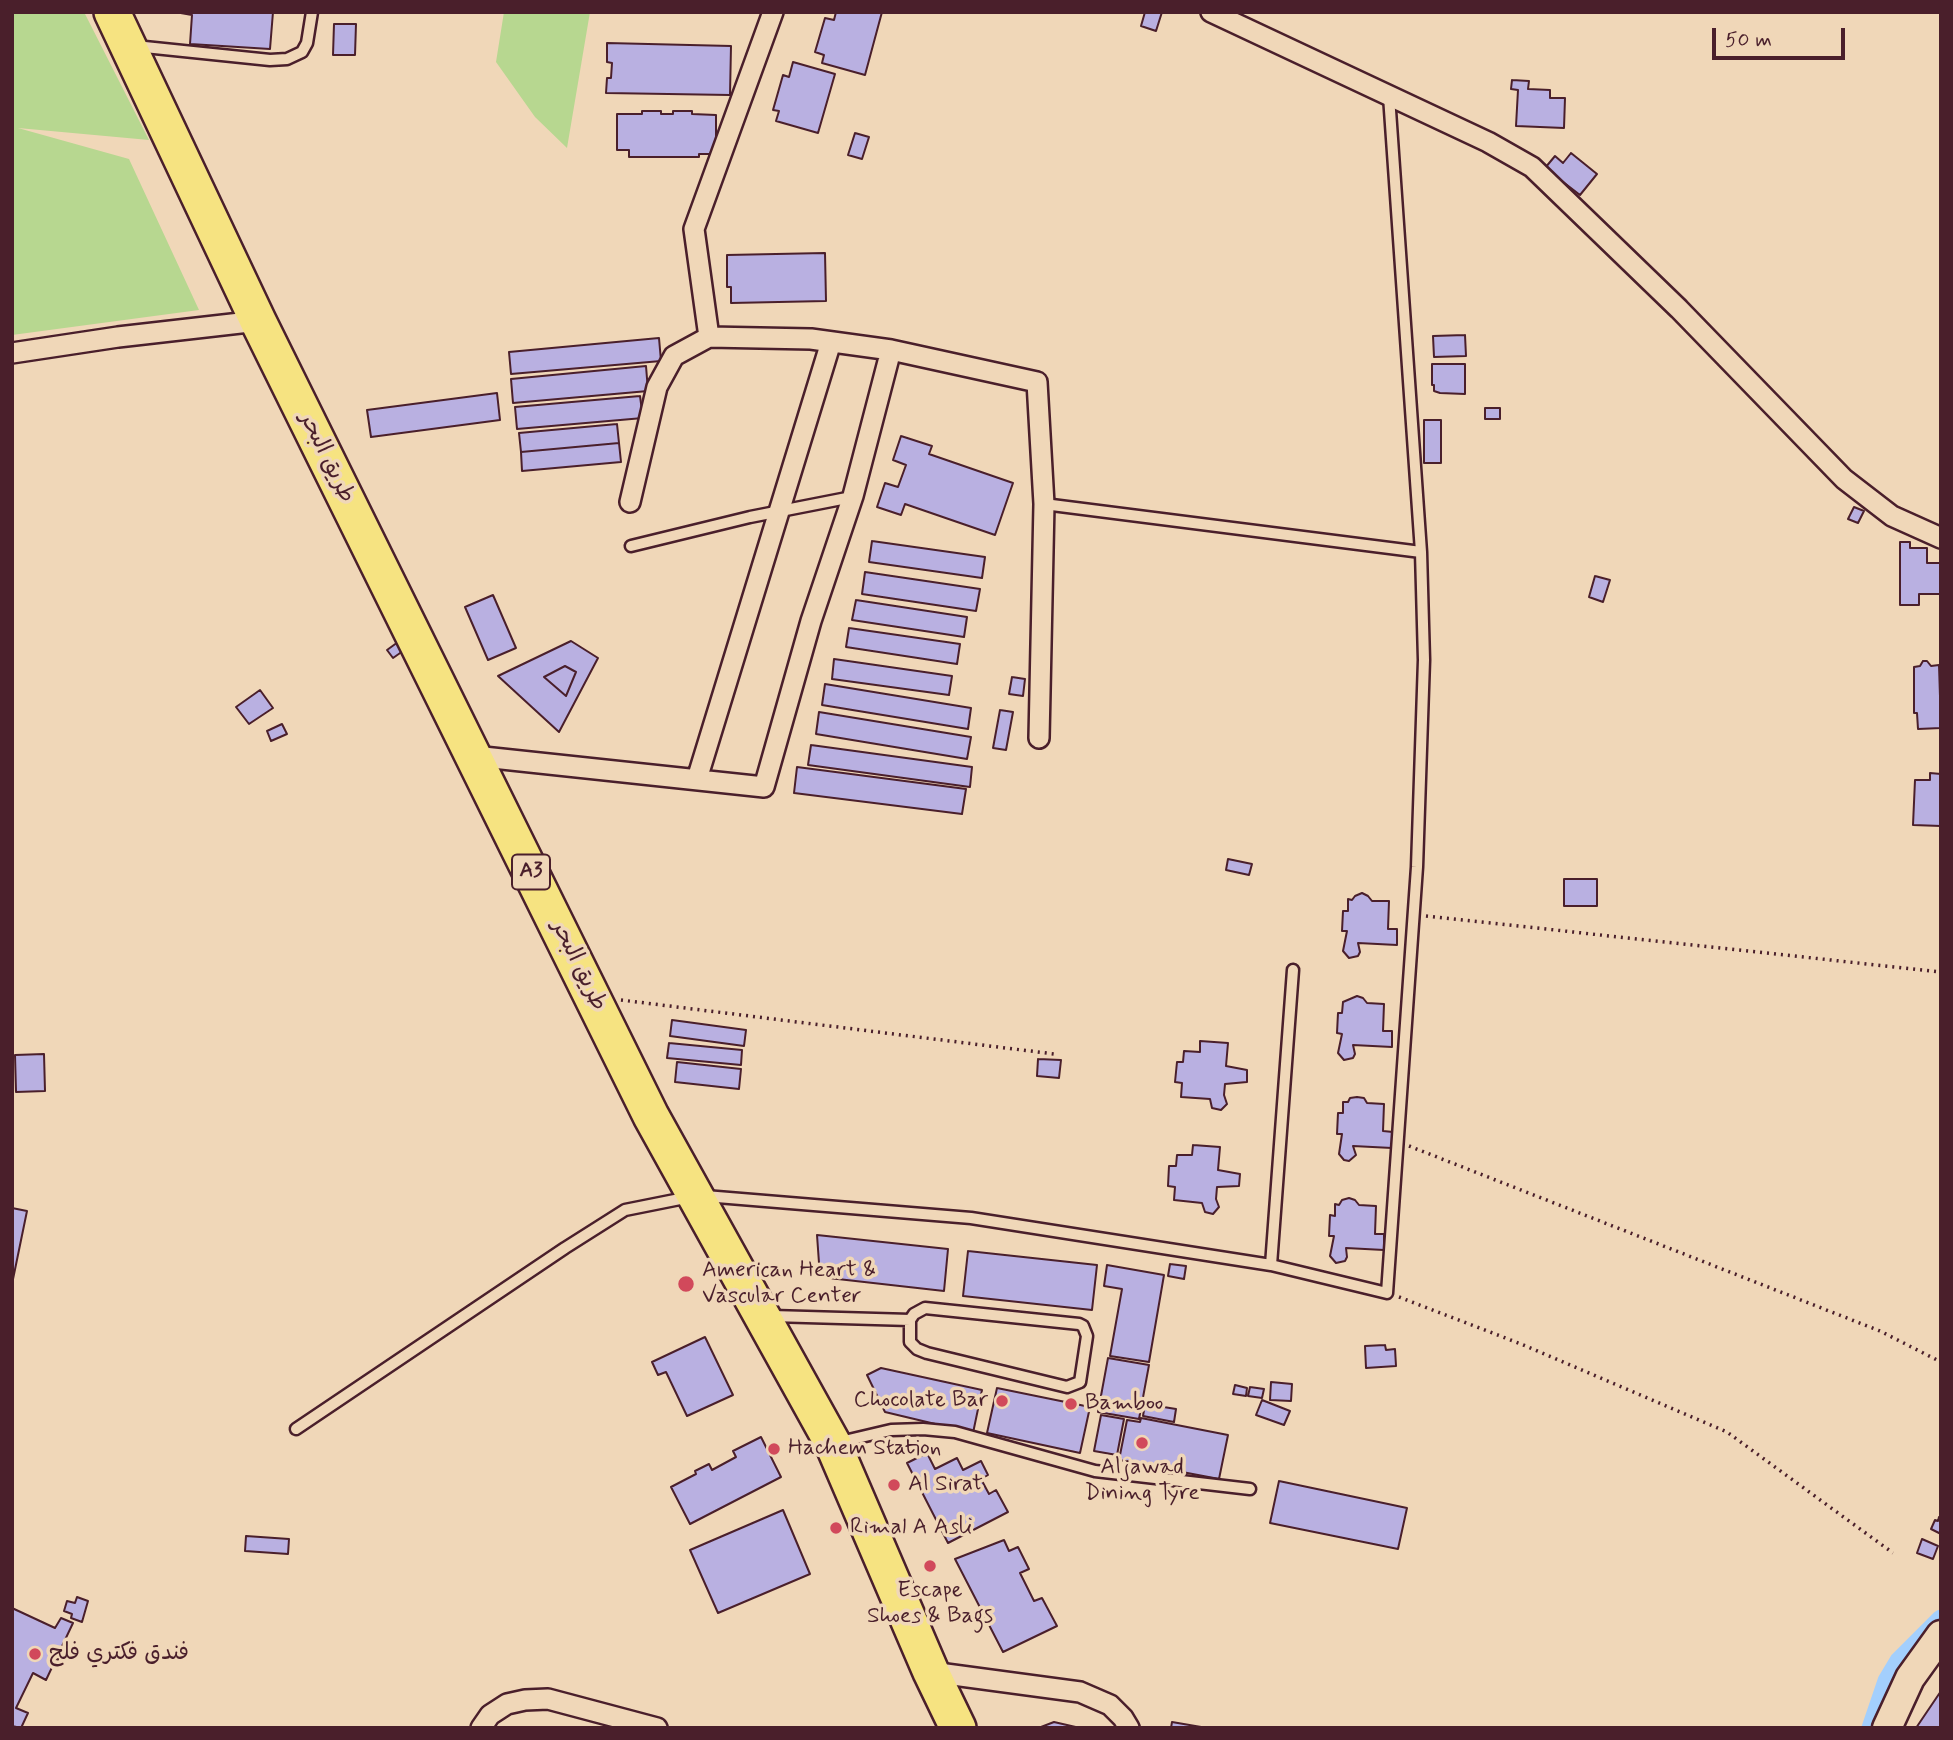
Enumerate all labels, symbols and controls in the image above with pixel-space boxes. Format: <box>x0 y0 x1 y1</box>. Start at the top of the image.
scale bar <box>1715 14 1848 58</box>
text: 50 m <box>1725 26 1772 54</box>
street label: طريق البحر <box>292 408 360 508</box>
road number: A3 <box>512 854 550 890</box>
street label: طريق البحر <box>544 916 612 1016</box>
place label: American Heart & Vascular Center <box>702 1257 876 1311</box>
marker: American Heart & Vascular Center <box>676 1274 696 1294</box>
place label: Chocolate Bar <box>854 1387 988 1415</box>
place label: Bamboo <box>1085 1390 1163 1418</box>
marker: Chocolate Bar <box>994 1393 1010 1409</box>
marker: Bamboo <box>1063 1396 1079 1412</box>
place label: Hachem Station <box>788 1435 941 1463</box>
marker: Aljawad Dining Tyre <box>1134 1435 1150 1451</box>
marker: Hachem Station <box>766 1441 782 1457</box>
place label: Aljawad Dining Tyre <box>1085 1454 1199 1508</box>
place label: Al Sirat <box>908 1471 983 1499</box>
marker: Al Sirat <box>886 1477 902 1493</box>
place label: Rimal A Asli <box>850 1514 972 1542</box>
marker: Rimal A Asli <box>828 1520 844 1536</box>
marker: Escape Shoes & Bags <box>922 1558 938 1574</box>
place label: Escape Shoes & Bags <box>867 1577 993 1631</box>
place label: فندق فكتري فلج <box>49 1640 189 1668</box>
marker: فندق فكتري فلج <box>27 1646 43 1662</box>

